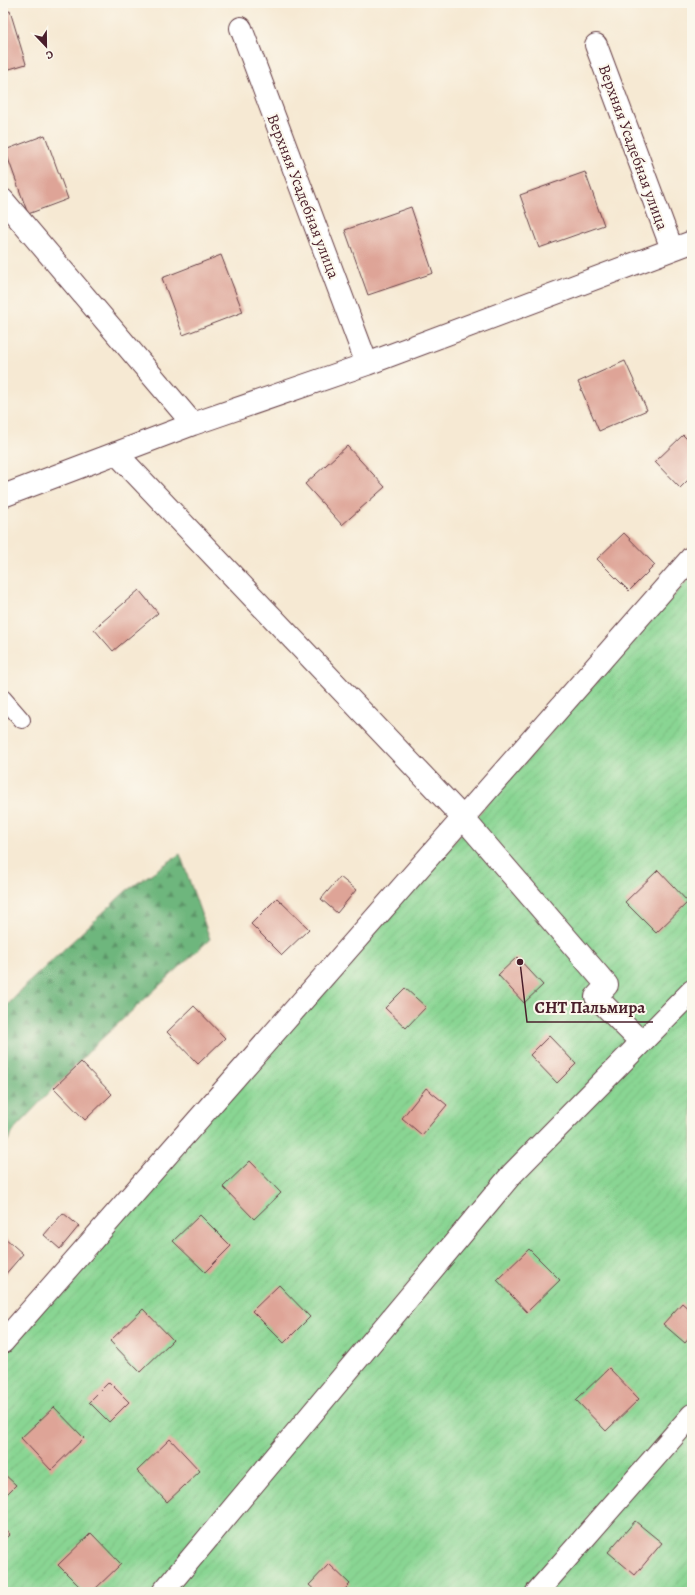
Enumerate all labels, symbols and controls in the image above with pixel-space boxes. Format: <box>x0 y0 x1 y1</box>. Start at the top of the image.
north arrow <box>26 26 66 66</box>
text: С <box>43 47 56 63</box>
street label: Верхняя Усадебная улица <box>593 61 673 234</box>
street label: Верхняя Усадебная улица <box>261 111 345 282</box>
callout: СНТ Пальмира <box>527 993 653 1022</box>
text: СНТ Пальмира <box>535 996 646 1019</box>

